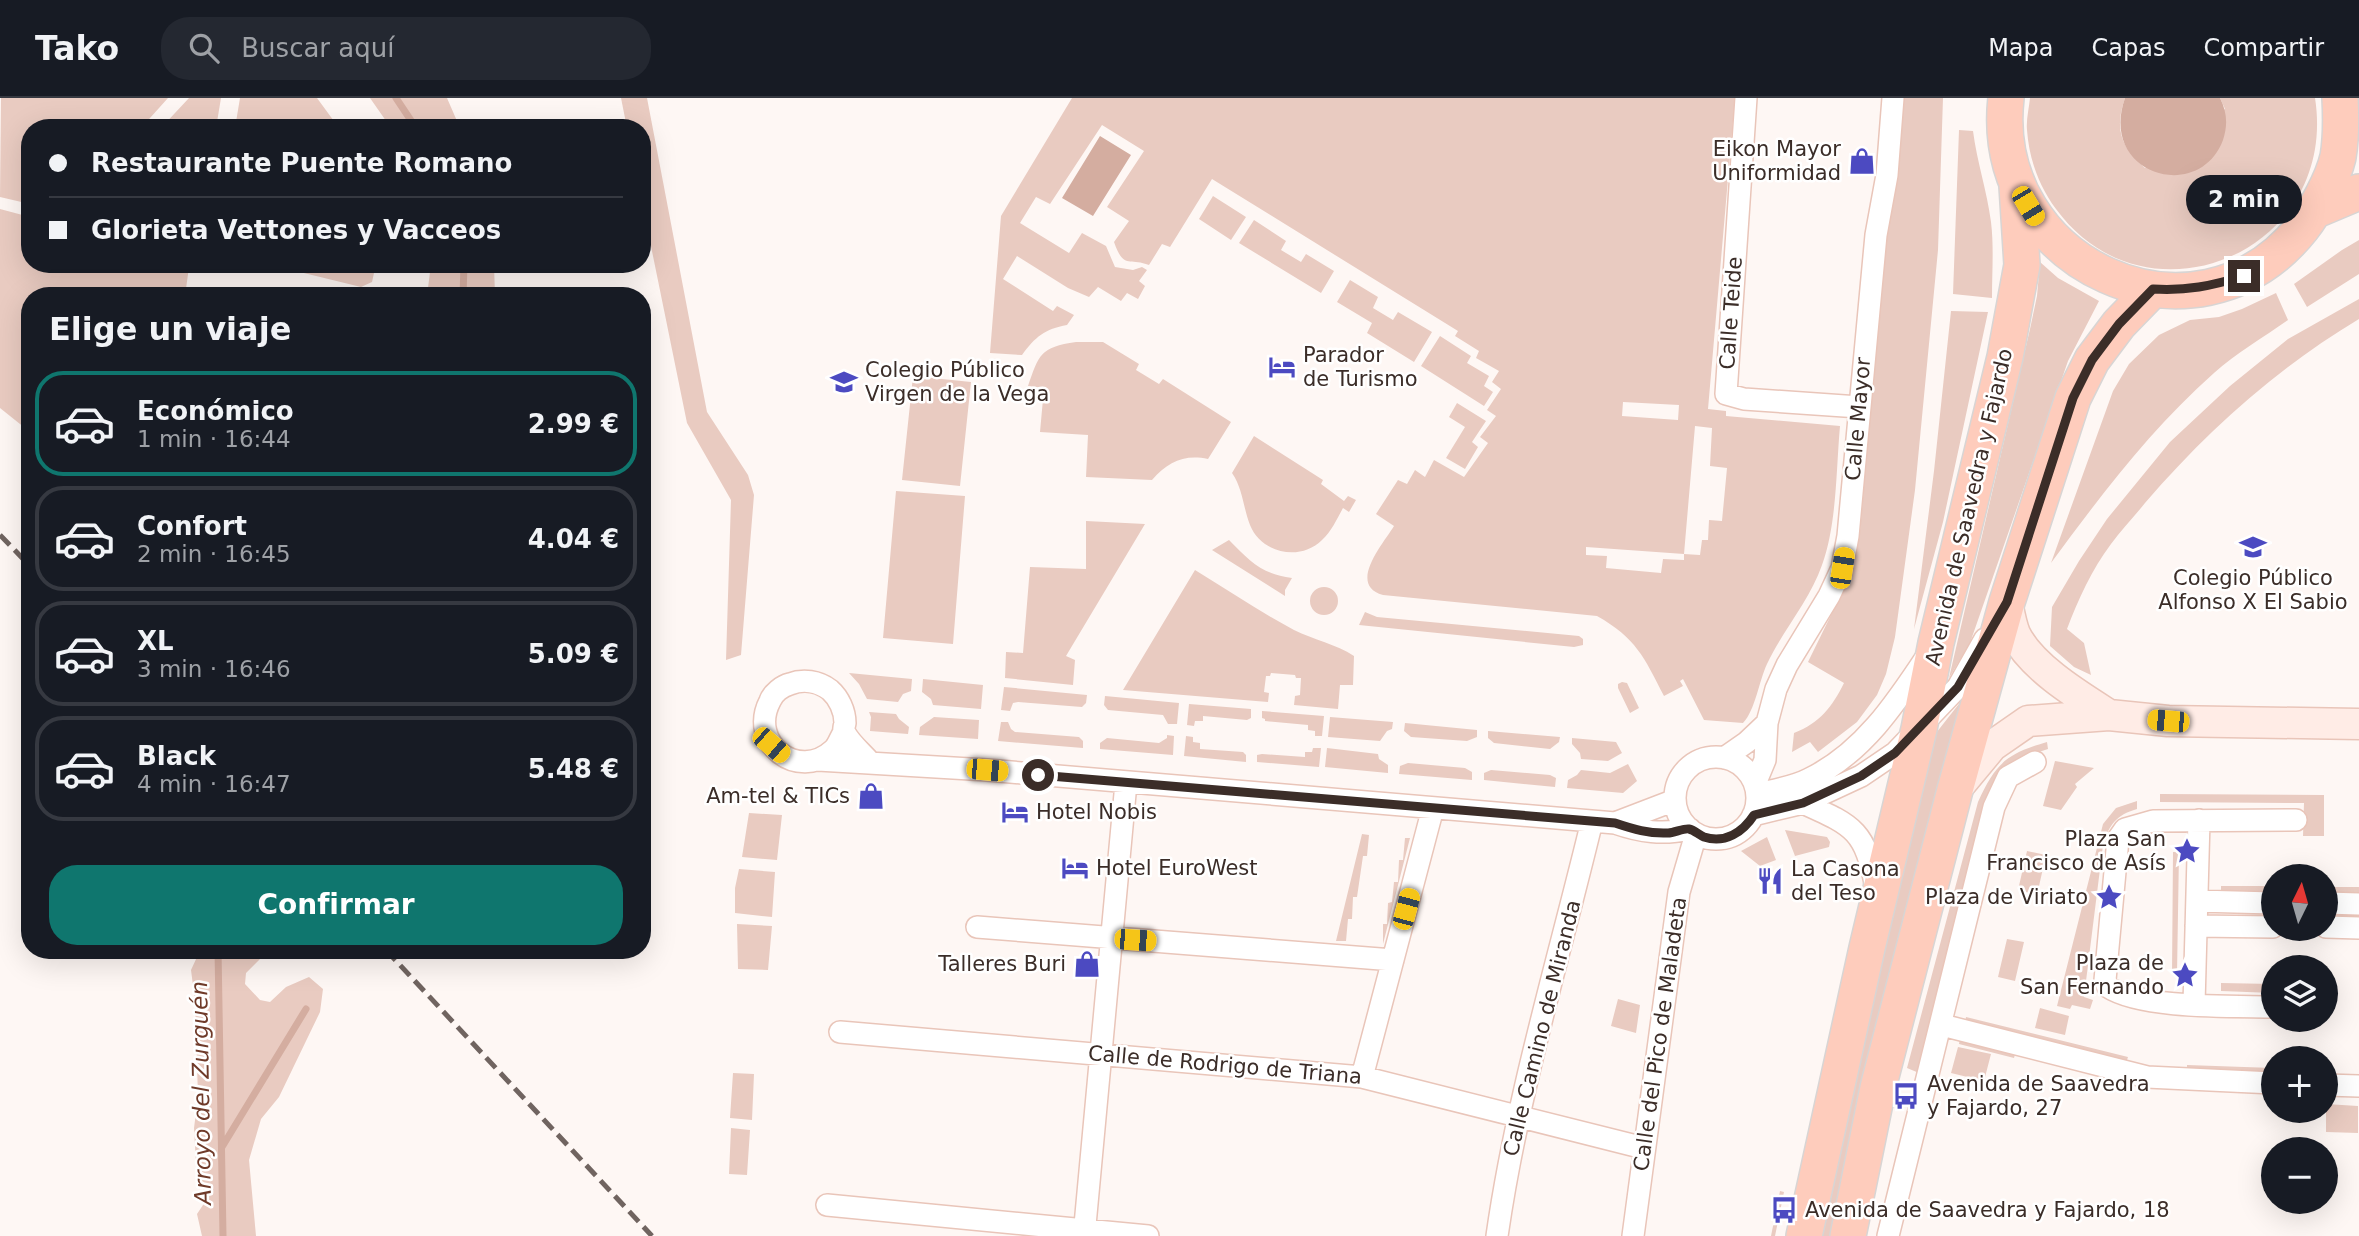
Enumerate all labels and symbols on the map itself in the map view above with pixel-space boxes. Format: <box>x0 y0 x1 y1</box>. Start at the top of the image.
place label: Eikon Mayor Uniformidad <box>1712 137 1841 185</box>
shop icon: Eikon Mayor Uniformidad <box>1847 146 1877 176</box>
callout: 2 min <box>2186 174 2302 223</box>
car <box>2009 183 2048 229</box>
street label: Calle Teide <box>1715 256 1747 370</box>
route end <box>2228 260 2260 292</box>
place label: Parador de Turismo <box>1303 343 1418 391</box>
street label: Avenida de Saavedra y Fajardo <box>1921 346 2017 668</box>
hotel icon: Parador de Turismo <box>1267 352 1297 382</box>
street label: Calle Mayor <box>1841 356 1875 482</box>
place label: Colegio Público Virgen de la Vega <box>865 358 1049 406</box>
school or university icon: Colegio Público Virgen de la Vega <box>829 367 859 397</box>
school or university icon: Colegio Público Alfonso X El Sabio <box>2238 532 2268 562</box>
car <box>1829 546 1856 590</box>
place label: Colegio Público Alfonso X El Sabio <box>2158 566 2348 614</box>
car <box>2147 709 2190 733</box>
car <box>749 723 794 767</box>
car <box>966 758 1009 782</box>
route start <box>1022 759 1054 791</box>
shop icon: Am-tel & TICs <box>856 781 886 811</box>
place label: Am-tel & TICs <box>706 784 850 808</box>
hotel icon: Hotel Nobis <box>1000 797 1030 827</box>
place label: Hotel Nobis <box>1036 800 1157 824</box>
place label: Plaza San Francisco de Asís <box>1986 827 2166 875</box>
place icon: Plaza San Francisco de Asís <box>2172 836 2202 866</box>
hotel icon: Hotel EuroWest <box>1060 853 1090 883</box>
place label: Hotel EuroWest <box>1096 856 1258 880</box>
place label: La Casona del Teso <box>1791 857 1900 905</box>
north arrow <box>2261 864 2338 942</box>
restaurant icon: La Casona del Teso <box>1755 866 1785 896</box>
place icon: Plaza de Viriato <box>2094 882 2124 912</box>
place label: Plaza de Viriato <box>1925 885 2088 909</box>
car <box>1391 886 1422 932</box>
street label: Calle del Pico de Maladeta <box>1629 895 1691 1173</box>
street label: Calle Camino de Miranda <box>1499 897 1585 1159</box>
car <box>1114 928 1157 952</box>
shop icon: Talleres Buri <box>1072 949 1102 979</box>
place label: Plaza de San Fernando <box>2020 951 2164 999</box>
place label: Talleres Buri <box>937 952 1066 976</box>
place icon: Plaza de San Fernando <box>2170 960 2200 990</box>
water label: Arroyo del Zurguén <box>186 981 216 1207</box>
street label: Calle de Rodrigo de Triana <box>1087 1041 1363 1089</box>
place label: Avenida de Saavedra y Fajardo, 27 <box>1927 1072 2150 1120</box>
bus stop icon: Avenida de Saavedra y Fajardo, 27 <box>1891 1081 1921 1111</box>
bus stop icon: Avenida de Saavedra y Fajardo, 18 <box>1769 1195 1799 1225</box>
place label: Avenida de Saavedra y Fajardo, 18 <box>1805 1198 2170 1222</box>

